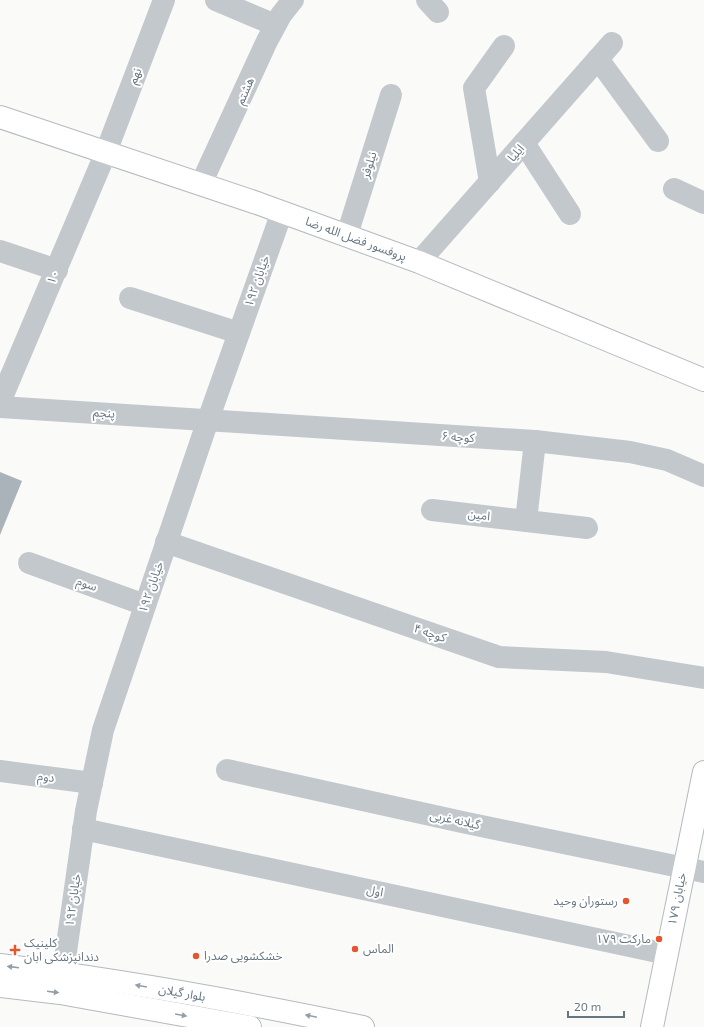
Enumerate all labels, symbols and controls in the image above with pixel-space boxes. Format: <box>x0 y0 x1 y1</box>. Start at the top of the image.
street label: نهم <box>125 66 146 87</box>
street label: هشتم <box>232 75 259 108</box>
street label: ایلیا <box>504 141 527 164</box>
street label: نیلوفر <box>357 150 380 181</box>
street label: پروفسور فضل الله رضا <box>303 213 409 265</box>
street label: خیابان ۱۹۲ <box>241 253 272 308</box>
street label: ۱۰ <box>43 268 61 286</box>
street label: پنجم <box>92 404 116 423</box>
street label: کوچه ۶ <box>441 428 476 446</box>
street label: امین <box>467 506 491 523</box>
street label: خیابان ۱۹۲ <box>135 559 166 614</box>
street label: سوم <box>74 573 100 596</box>
street label: کوچه ۴ <box>412 620 449 646</box>
street label: دوم <box>37 768 56 787</box>
street label: گیلانه غربی <box>429 807 483 832</box>
street label: خیابان ۱۷۹ <box>664 871 689 926</box>
street label: خیابان ۱۹۲ <box>61 873 84 927</box>
street label: اول <box>365 881 385 900</box>
place label: رستوران وحید <box>553 893 618 908</box>
marker: رستوران وحید <box>621 896 631 906</box>
place label: ۱۷۹ مارکت <box>596 931 651 946</box>
marker: ۱۷۹ مارکت <box>654 934 664 944</box>
place label: کلینیک دندانپزشکی ابان <box>24 935 99 965</box>
place label: الماس <box>363 941 394 956</box>
marker: کلینیک دندانپزشکی ابان <box>9 944 21 956</box>
marker: الماس <box>350 944 360 954</box>
place label: خشکشویی صدرا <box>204 948 283 963</box>
marker: خشکشویی صدرا <box>191 951 201 961</box>
one-way arrow <box>7 964 19 970</box>
street label: بلوار گیلان <box>158 981 207 1004</box>
one-way arrow <box>135 983 148 989</box>
one-way arrow <box>47 989 59 996</box>
scale bar <box>568 993 624 1019</box>
text: 20 m <box>574 999 601 1013</box>
one-way arrow <box>175 1012 187 1018</box>
one-way arrow <box>305 1013 317 1019</box>

